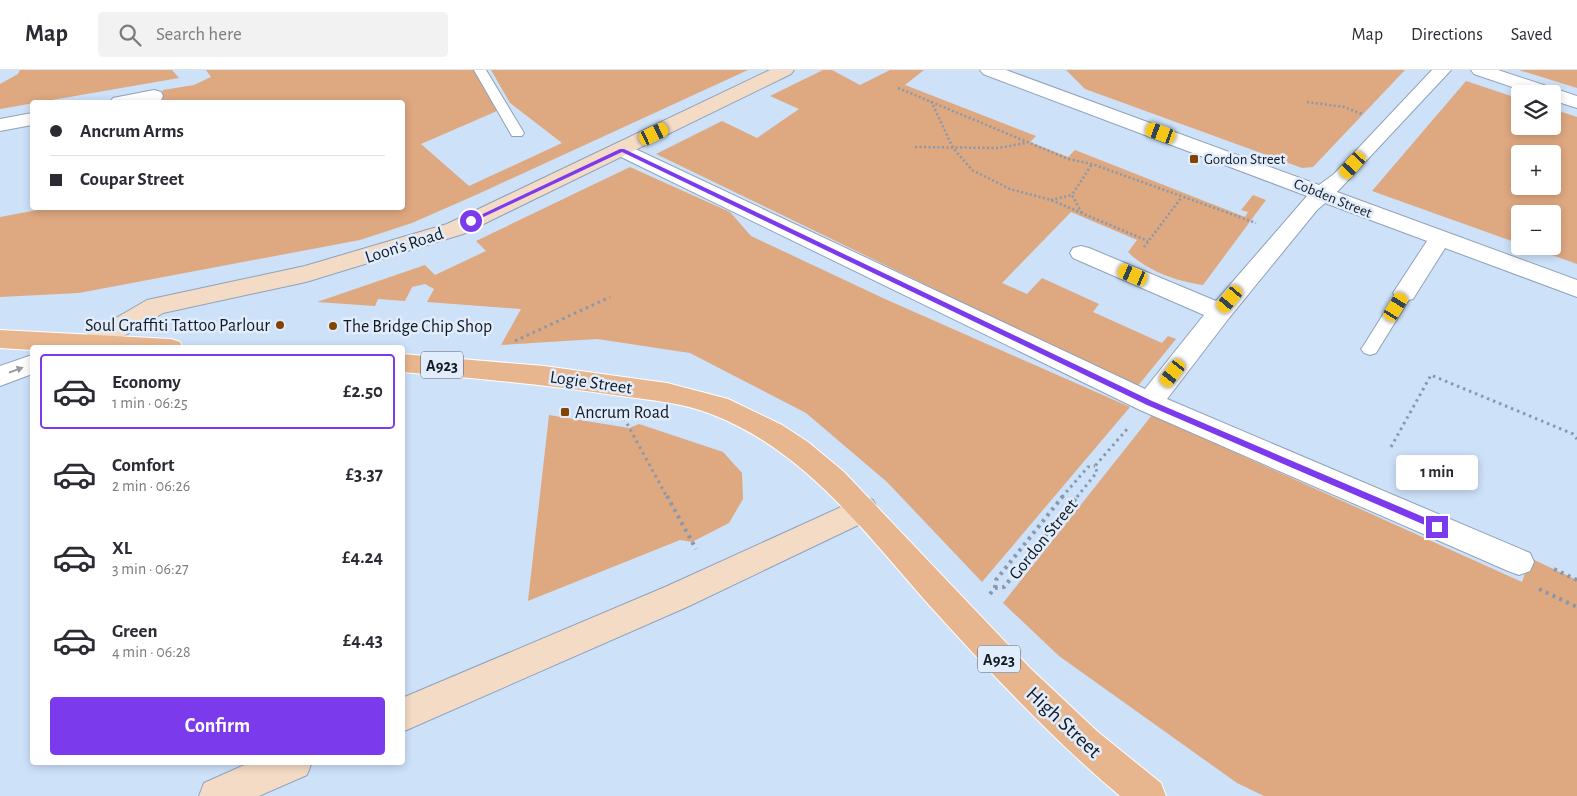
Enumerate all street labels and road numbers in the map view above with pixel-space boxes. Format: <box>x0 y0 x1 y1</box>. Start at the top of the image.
street label: Cobden Street <box>1292 176 1374 221</box>
street label: Loon's Road <box>363 225 446 267</box>
road number: A923 <box>421 352 463 378</box>
street label: Logie Street <box>549 368 633 398</box>
street label: Gordon Street <box>1006 496 1082 583</box>
road number: A923 <box>978 646 1020 672</box>
street label: High Street <box>1022 683 1105 762</box>

